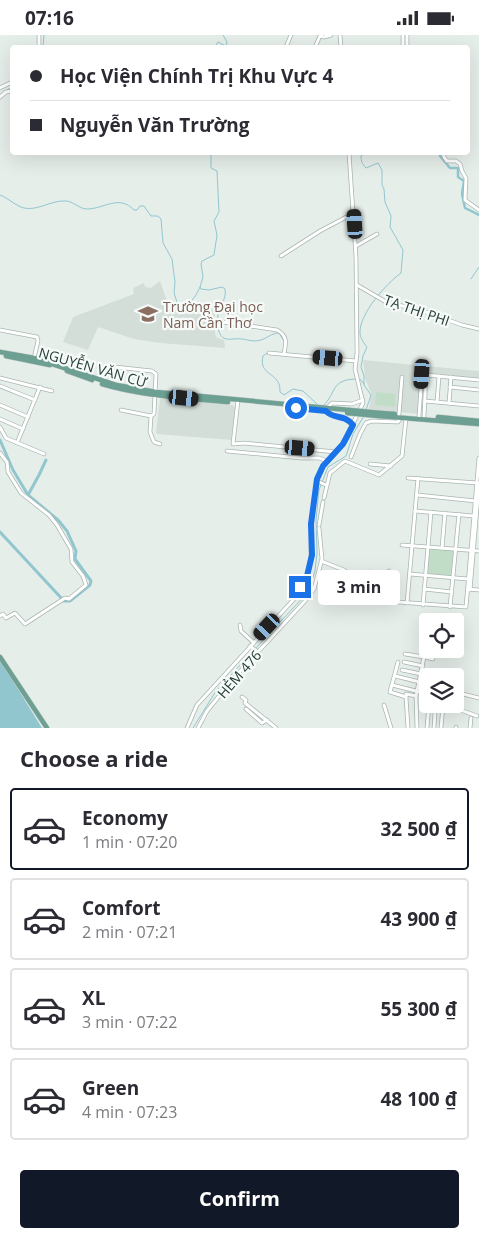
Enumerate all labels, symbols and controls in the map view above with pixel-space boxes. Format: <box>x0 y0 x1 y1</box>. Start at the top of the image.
text: 07:16 <box>25 5 74 31</box>
text: Học Viện Chính Trị Khu Vực 4 <box>60 63 333 89</box>
text: Nguyễn Văn Trường <box>60 112 250 138</box>
car <box>346 209 363 239</box>
street label: TẠ THỊ PHI <box>382 290 452 330</box>
place label: Trường Đại học Nam Cần Thơ <box>163 297 263 332</box>
school or university icon: Trường Đại học Nam Cần Thơ <box>137 303 159 325</box>
street label: NGUYỄN VĂN CỪ <box>37 342 151 392</box>
car <box>312 349 343 367</box>
car <box>413 359 430 389</box>
car <box>168 389 199 407</box>
route start <box>285 397 307 419</box>
car <box>284 439 315 457</box>
callout: 3 min <box>318 569 400 605</box>
route end <box>289 576 311 598</box>
text: 3 min <box>337 576 381 598</box>
car <box>251 611 282 643</box>
map controls <box>419 613 464 713</box>
button: locate <box>419 613 464 658</box>
street label: HẺM 476 <box>213 646 265 702</box>
button: layers <box>419 668 464 713</box>
text: Choose a ride <box>20 743 168 773</box>
text: Economy <box>82 805 168 831</box>
icon: car <box>22 807 67 852</box>
text: 32 500 ₫ <box>380 816 457 842</box>
text: 1 min · 07:20 <box>82 831 177 853</box>
text: Comfort <box>82 895 161 921</box>
icon: car <box>22 897 67 942</box>
text: 43 900 ₫ <box>380 906 457 932</box>
text: 2 min · 07:21 <box>82 921 177 943</box>
text: XL <box>82 985 105 1011</box>
icon: car <box>22 987 67 1032</box>
text: 55 300 ₫ <box>380 996 457 1022</box>
text: 3 min · 07:22 <box>82 1011 177 1033</box>
text: Green <box>82 1075 139 1101</box>
icon: car <box>22 1077 67 1122</box>
text: 48 100 ₫ <box>380 1086 457 1112</box>
text: 4 min · 07:23 <box>82 1101 177 1123</box>
button: Confirm <box>20 1170 459 1228</box>

